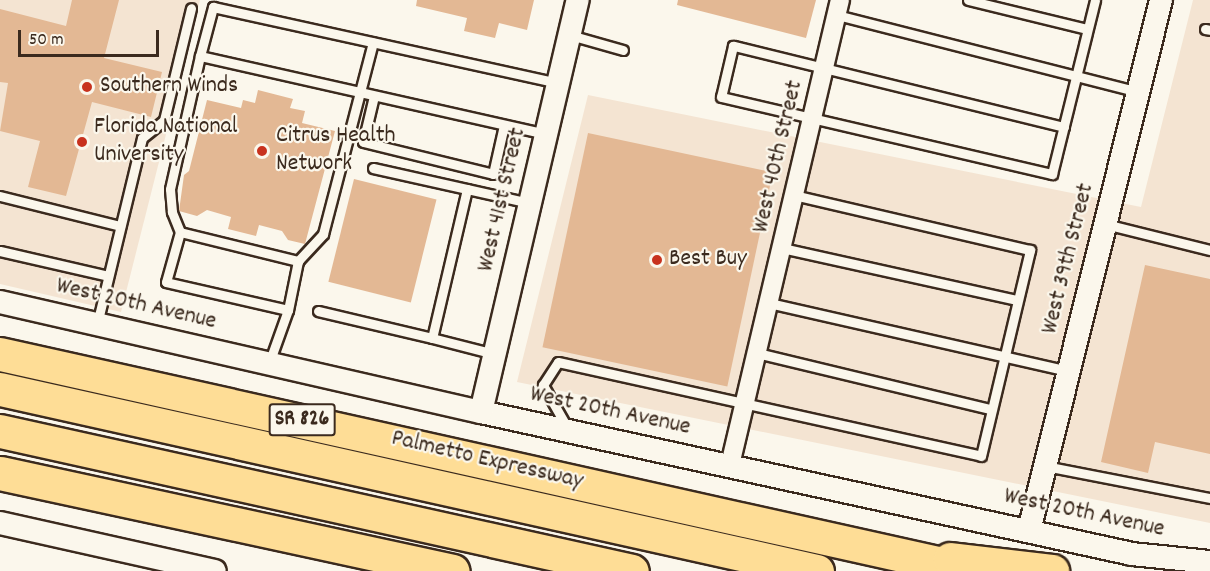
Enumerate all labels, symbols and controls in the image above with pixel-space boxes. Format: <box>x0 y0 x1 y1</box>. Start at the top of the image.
scale bar <box>21 18 162 56</box>
text: 50 m <box>29 28 64 53</box>
place label: Southern Winds <box>100 73 238 101</box>
marker: Southern Winds <box>78 78 96 96</box>
street label: West 40th Street <box>747 78 811 236</box>
place label: Florida National University <box>94 114 237 170</box>
place label: Citrus Health Network <box>276 123 396 179</box>
street label: West 41st Street <box>472 125 534 275</box>
marker: Florida National University <box>75 135 89 149</box>
marker: Citrus Health Network <box>253 142 271 160</box>
street label: West 39th Street <box>1036 181 1102 337</box>
place label: Best Buy <box>669 246 747 274</box>
marker: Best Buy <box>650 253 664 267</box>
street label: West 20th Avenue <box>53 273 219 337</box>
street label: West 20th Avenue <box>527 381 693 443</box>
road number: SR 826 <box>268 401 336 439</box>
street label: Palmetto Expressway <box>388 425 586 497</box>
street label: West 20th Avenue <box>1001 483 1167 545</box>

